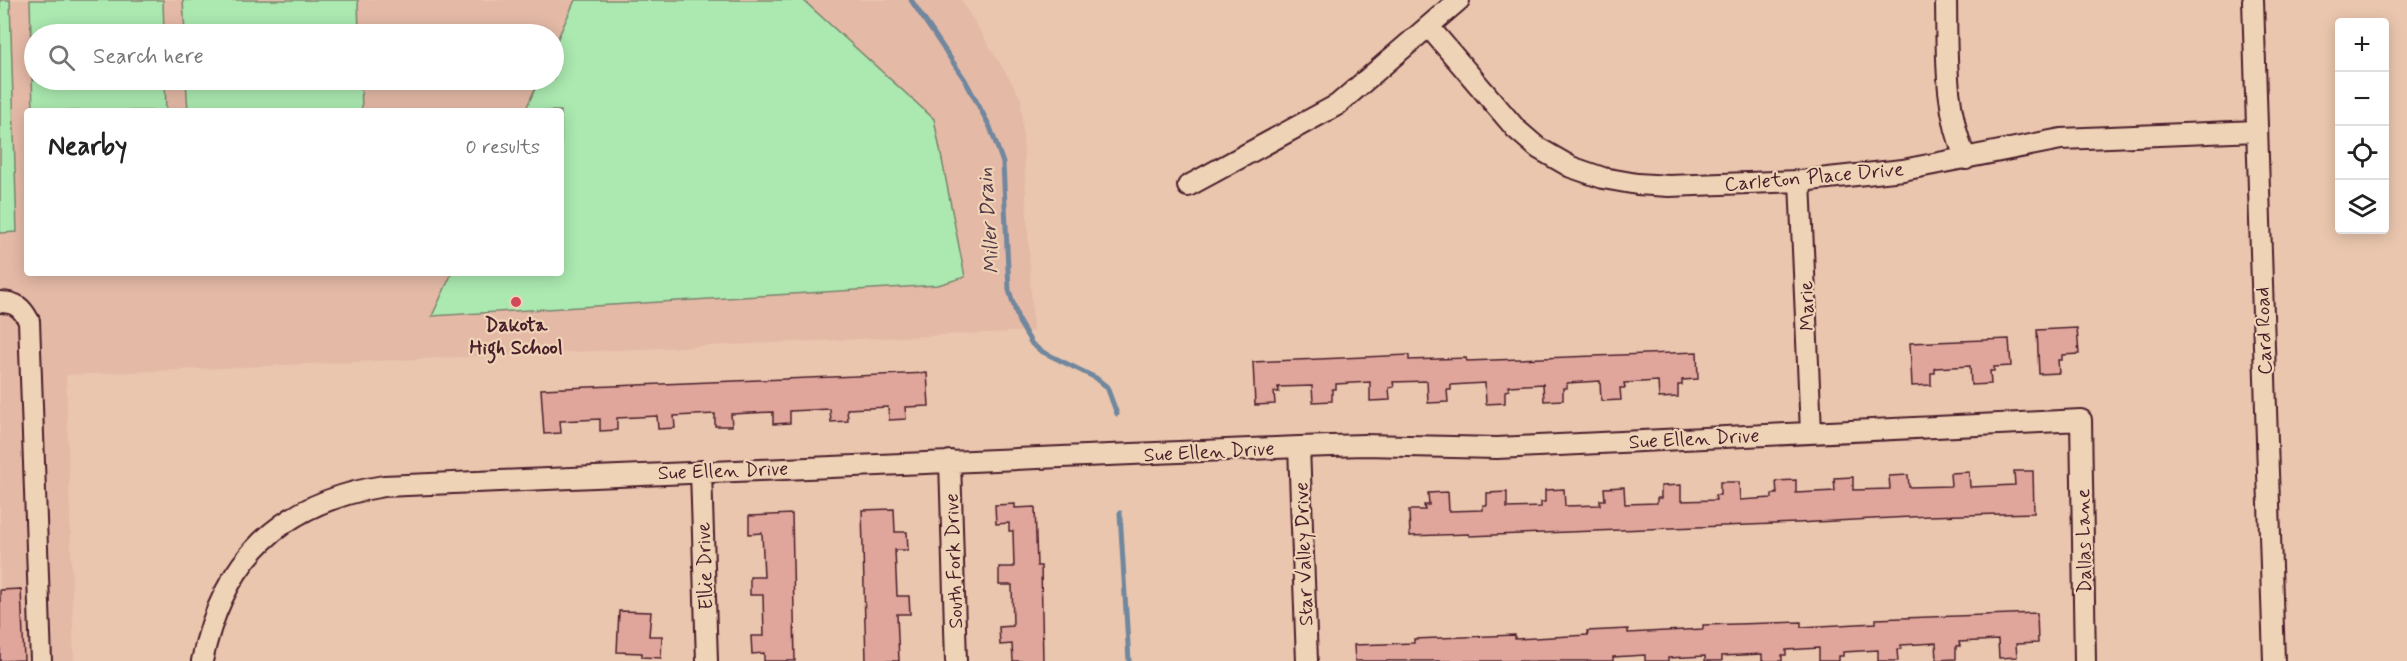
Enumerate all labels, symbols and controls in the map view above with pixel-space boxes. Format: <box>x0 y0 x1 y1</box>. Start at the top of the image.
map controls <box>2335 18 2389 234</box>
button: + <box>2335 18 2389 72</box>
search box <box>24 24 564 90</box>
icon: search <box>45 41 78 74</box>
text: Search here <box>93 43 204 71</box>
button: − <box>2335 72 2389 126</box>
button: locate <box>2335 126 2389 180</box>
text: Nearby <box>48 130 127 164</box>
text: 0 results <box>466 134 540 161</box>
street label: Carleton Place Drive <box>1723 156 1905 199</box>
water label: Miller Drain <box>971 167 1007 275</box>
button: layers <box>2335 180 2389 234</box>
street label: Marie <box>1793 280 1822 331</box>
street label: Card Road <box>2249 286 2280 376</box>
marker: Dakota High School <box>509 295 523 309</box>
place label: Dakota High School <box>469 312 563 364</box>
street label: Sue Ellen Drive <box>1628 423 1760 456</box>
street label: Sue Ellen Drive <box>1143 436 1275 469</box>
street label: Sue Ellen Drive <box>657 456 789 487</box>
street label: Star Valley Drive <box>1288 481 1321 626</box>
street label: Dallas Lane <box>2070 488 2099 594</box>
street label: South Fork Drive <box>939 493 970 629</box>
street label: Ellie Drive <box>690 521 721 610</box>

